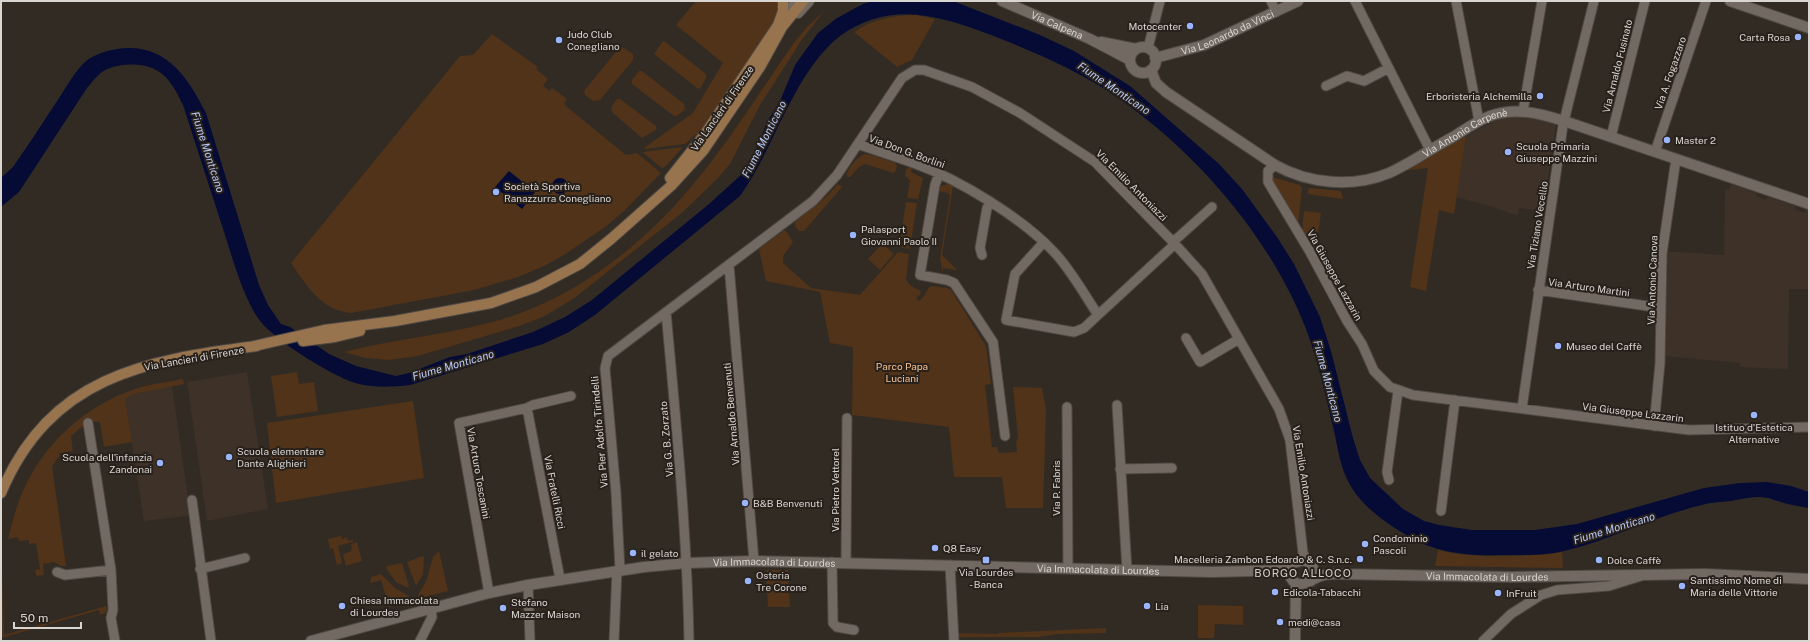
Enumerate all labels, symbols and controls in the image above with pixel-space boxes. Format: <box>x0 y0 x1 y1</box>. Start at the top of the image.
street label: Via Leonardo da Vinci <box>1180 7 1276 57</box>
street label: Via Calpena <box>1029 8 1085 41</box>
street label: Via Arnaldo Fusinato <box>1600 18 1635 114</box>
place label: Motocenter <box>1128 20 1182 32</box>
marker: Motocenter <box>1185 21 1195 31</box>
place label: Judo Club Conegliano <box>567 28 620 52</box>
place label: Carta Rosa <box>1739 31 1790 43</box>
marker: Carta Rosa <box>1793 32 1803 42</box>
street label: Via A. Fogazzaro <box>1652 34 1688 111</box>
marker: Judo Club Conegliano <box>554 35 564 45</box>
water label: Fiume Monticano <box>1076 59 1152 117</box>
street label: Via Lancieri di Firenze <box>688 63 756 153</box>
place label: Erboristeria Alchemilla <box>1426 90 1532 102</box>
marker: Erboristeria Alchemilla <box>1535 91 1545 101</box>
water label: Fiume Monticano <box>739 99 789 179</box>
street label: Via Antonio Carpenè <box>1420 106 1509 159</box>
water label: Fiume Monticano <box>189 110 227 194</box>
street label: Via Don G. Borlini <box>867 132 947 170</box>
place label: Master 2 <box>1675 134 1716 146</box>
marker: Master 2 <box>1662 135 1672 145</box>
place label: Scuola Primaria Giuseppe Mazzini <box>1516 140 1597 164</box>
street label: Via Emilio Antoniazzi <box>1094 147 1170 223</box>
marker: Scuola Primaria Giuseppe Mazzini <box>1503 147 1513 157</box>
place label: Società Sportiva Ranazzurra Conegliano <box>504 180 612 204</box>
street label: Via Tiziano Vecellio <box>1524 180 1550 270</box>
marker: Società Sportiva Ranazzurra Conegliano <box>491 187 501 197</box>
place label: Palasport Giovanni Paolo II <box>861 223 937 247</box>
street label: Via Giuseppe Lazzarin <box>1305 227 1365 323</box>
marker: Palasport Giovanni Paolo II <box>848 230 858 240</box>
street label: Via Antonio Canova <box>1644 235 1660 325</box>
street label: Via Arturo Martini <box>1547 275 1631 299</box>
water label: Fiume Monticano <box>1311 339 1345 423</box>
place label: Museo del Caffè <box>1566 340 1642 352</box>
marker: Museo del Caffè <box>1553 341 1563 351</box>
street label: Via Lancieri di Firenze <box>143 343 245 373</box>
water label: Fiume Monticano <box>411 348 495 382</box>
park label: Parco Papa Luciani <box>876 360 928 384</box>
street label: Via Arnaldo Benvenuti <box>721 362 741 466</box>
street label: Via Pier Adolfo Tirindelli <box>588 376 610 488</box>
street label: Via G. B. Zorzato <box>657 400 675 477</box>
street label: Via Giuseppe Lazzarin <box>1582 400 1685 424</box>
marker: Istituo d'Estetica Alternative <box>1749 410 1759 420</box>
place label: Istituo d'Estetica Alternative <box>1715 421 1793 445</box>
street label: Via Emilio Antoniazzi <box>1291 425 1317 521</box>
street label: Via Arturo Toscanini <box>465 426 493 520</box>
place label: Scuola elementare Dante Alighieri <box>237 445 325 469</box>
street label: Via Pietro Vettorel <box>829 448 841 532</box>
place label: Scuola dell'infanzia Zandonai <box>62 451 152 475</box>
marker: Scuola elementare Dante Alighieri <box>224 452 234 462</box>
street label: Via Fratelli Ricci <box>542 454 568 530</box>
marker: Scuola dell'infanzia Zandonai <box>155 458 165 468</box>
street label: Via P. Fabris <box>1050 460 1062 516</box>
place label: B&B Benvenuti <box>753 497 822 509</box>
marker: B&B Benvenuti <box>740 498 750 508</box>
water label: Fiume Monticano <box>1572 510 1656 546</box>
place label: Condominio Pascoli <box>1373 532 1428 556</box>
marker: Condominio Pascoli <box>1360 539 1370 549</box>
place label: Q8 Easy <box>943 542 982 554</box>
marker: Q8 Easy <box>930 543 940 553</box>
place label: il gelato <box>641 547 679 559</box>
marker: il gelato <box>628 548 638 558</box>
place label: Macelleria Zambon Edoardo & C. S.n.c. <box>1174 553 1352 565</box>
marker: Macelleria Zambon Edoardo & C. S.n.c. <box>1355 554 1365 564</box>
place label: Dolce Caffè <box>1607 554 1662 566</box>
street label: Via Immacolata di Lourdes <box>713 555 836 569</box>
marker: Via Lourdes - Banca <box>981 555 991 565</box>
marker: Dolce Caffè <box>1594 555 1604 565</box>
street label: Via Immacolata di Lourdes <box>1037 562 1160 577</box>
place label: Via Lourdes - Banca <box>959 566 1013 590</box>
district label: BORGO ALLOCO <box>1254 567 1352 579</box>
place label: Osteria Tre Corone <box>756 569 807 593</box>
street label: Via Immacolata di Lourdes <box>1426 570 1548 583</box>
place label: Santissimo Nome di Maria delle Vittorie <box>1690 574 1782 598</box>
marker: Osteria Tre Corone <box>743 576 753 586</box>
marker: Santissimo Nome di Maria delle Vittorie <box>1677 581 1687 591</box>
place label: Edicola-Tabacchi <box>1283 586 1361 598</box>
marker: Edicola-Tabacchi <box>1270 587 1280 597</box>
place label: InFruit <box>1506 587 1537 599</box>
marker: InFruit <box>1493 588 1503 598</box>
place label: Chiesa Immacolata di Lourdes <box>350 594 438 618</box>
place label: Stefano Mazzer Maison <box>511 596 581 620</box>
place label: Lia <box>1155 600 1169 612</box>
marker: Chiesa Immacolata di Lourdes <box>337 601 347 611</box>
marker: Lia <box>1142 601 1152 611</box>
marker: Stefano Mazzer Maison <box>498 603 508 613</box>
scale bar <box>14 604 81 630</box>
text: 50 m <box>20 611 48 625</box>
place label: medi@casa <box>1288 616 1341 628</box>
marker: medi@casa <box>1275 617 1285 627</box>

